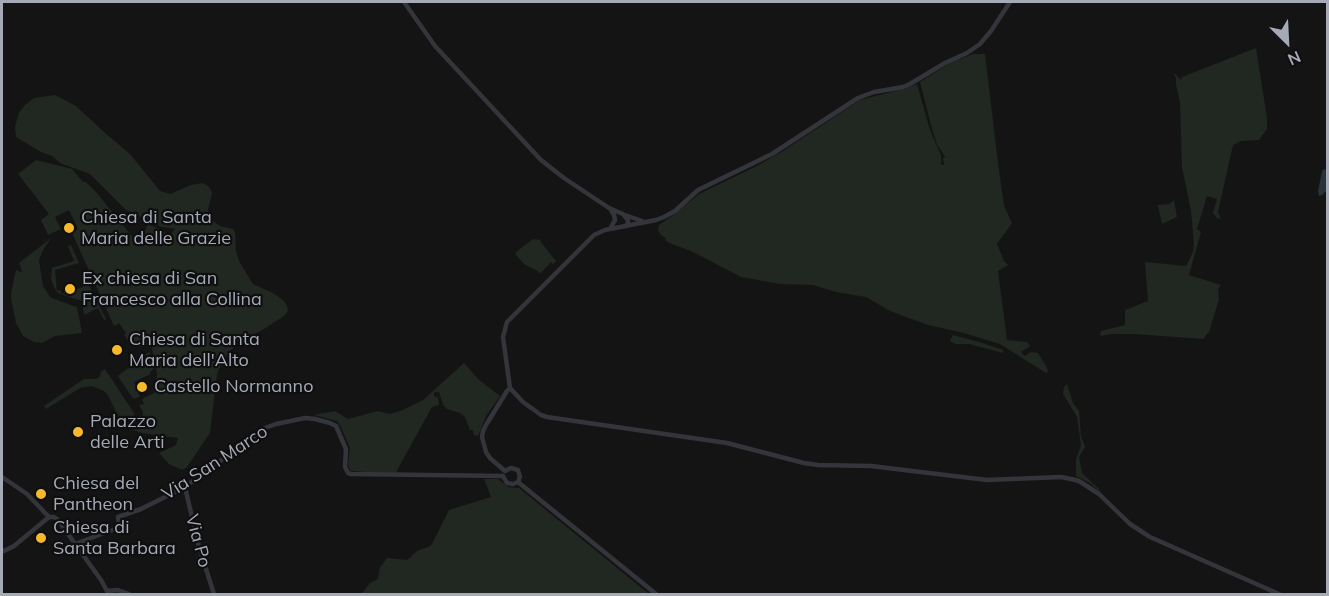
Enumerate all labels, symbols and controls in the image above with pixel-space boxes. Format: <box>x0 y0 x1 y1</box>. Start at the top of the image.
north arrow <box>1257 12 1317 72</box>
text: N <box>1285 47 1304 70</box>
place label: Chiesa di Santa Maria delle Grazie <box>81 207 231 250</box>
marker: Chiesa di Santa Maria delle Grazie <box>62 221 76 235</box>
place label: Ex chiesa di San Francesco alla Collina <box>82 268 262 310</box>
marker: Ex chiesa di San Francesco alla Collina <box>63 282 77 296</box>
place label: Chiesa di Santa Maria dell'Alto <box>129 329 260 372</box>
marker: Chiesa di Santa Maria dell'Alto <box>110 343 124 357</box>
place label: Castello Normanno <box>154 376 313 398</box>
marker: Castello Normanno <box>135 380 149 394</box>
place label: Palazzo delle Arti <box>90 411 164 454</box>
street label: Via San Marco <box>158 421 272 505</box>
marker: Palazzo delle Arti <box>71 425 85 439</box>
place label: Chiesa del Pantheon <box>53 473 139 516</box>
marker: Chiesa del Pantheon <box>34 487 48 501</box>
street label: Via Po <box>181 512 215 570</box>
place label: Chiesa di Santa Barbara <box>53 517 176 560</box>
marker: Chiesa di Santa Barbara <box>34 531 48 545</box>

